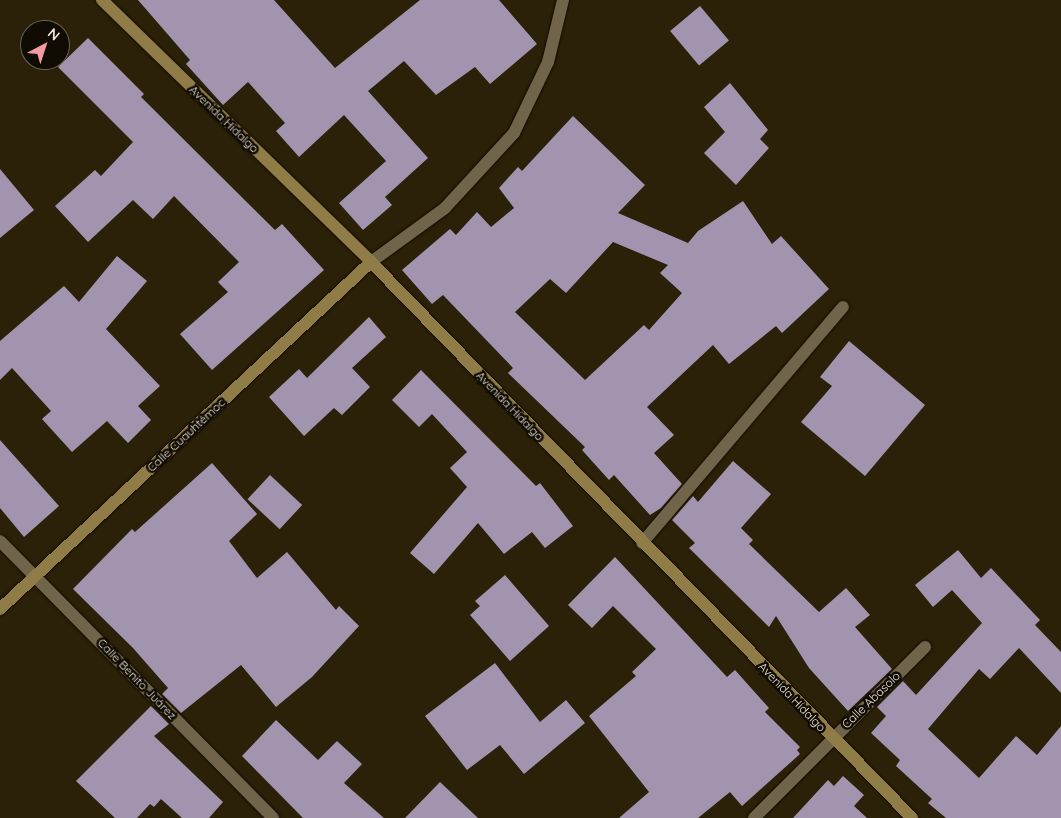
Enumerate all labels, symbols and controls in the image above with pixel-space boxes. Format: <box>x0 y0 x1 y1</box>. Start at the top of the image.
north arrow <box>20 20 70 70</box>
text: N <box>44 24 64 44</box>
street label: Avenida Hidalgo <box>186 82 262 156</box>
street label: Avenida Hidalgo <box>473 368 547 444</box>
street label: Calle Cuauhtémoc <box>144 395 228 475</box>
street label: Calle Benito Juárez <box>95 636 179 722</box>
street label: Avenida Hidalgo <box>755 659 829 735</box>
street label: Calle Abasolo <box>839 669 903 731</box>

